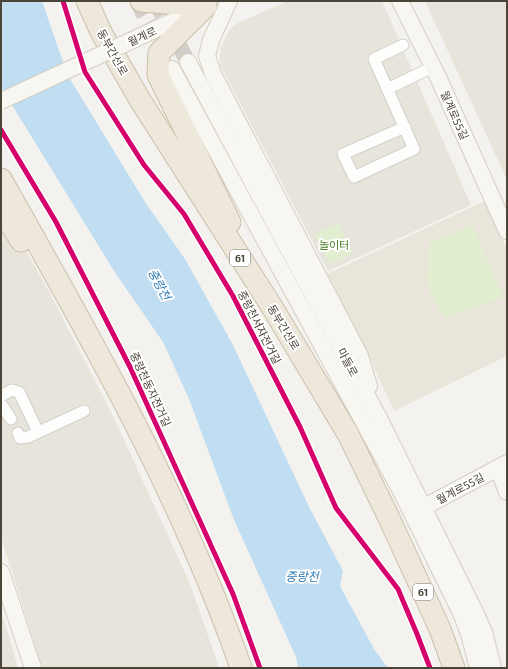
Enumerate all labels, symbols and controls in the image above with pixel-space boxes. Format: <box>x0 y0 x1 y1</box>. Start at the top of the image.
street label: 월계로 <box>125 24 159 48</box>
street label: 동부간선로 <box>95 27 131 77</box>
street label: 월계로55길 <box>438 88 472 142</box>
park label: 놀이터 <box>319 238 349 251</box>
road number: 61 <box>230 250 250 266</box>
water label: 중랑천 <box>146 266 175 304</box>
street label: 중랑천서자전거길 <box>236 288 284 366</box>
street label: 동부간선로 <box>265 302 303 352</box>
street label: 마들로 <box>335 346 361 378</box>
street label: 중랑천동자전거길 <box>128 350 174 428</box>
street label: 월계로55길 <box>434 470 486 506</box>
water label: 중랑천 <box>285 569 321 583</box>
road number: 61 <box>413 584 433 600</box>

